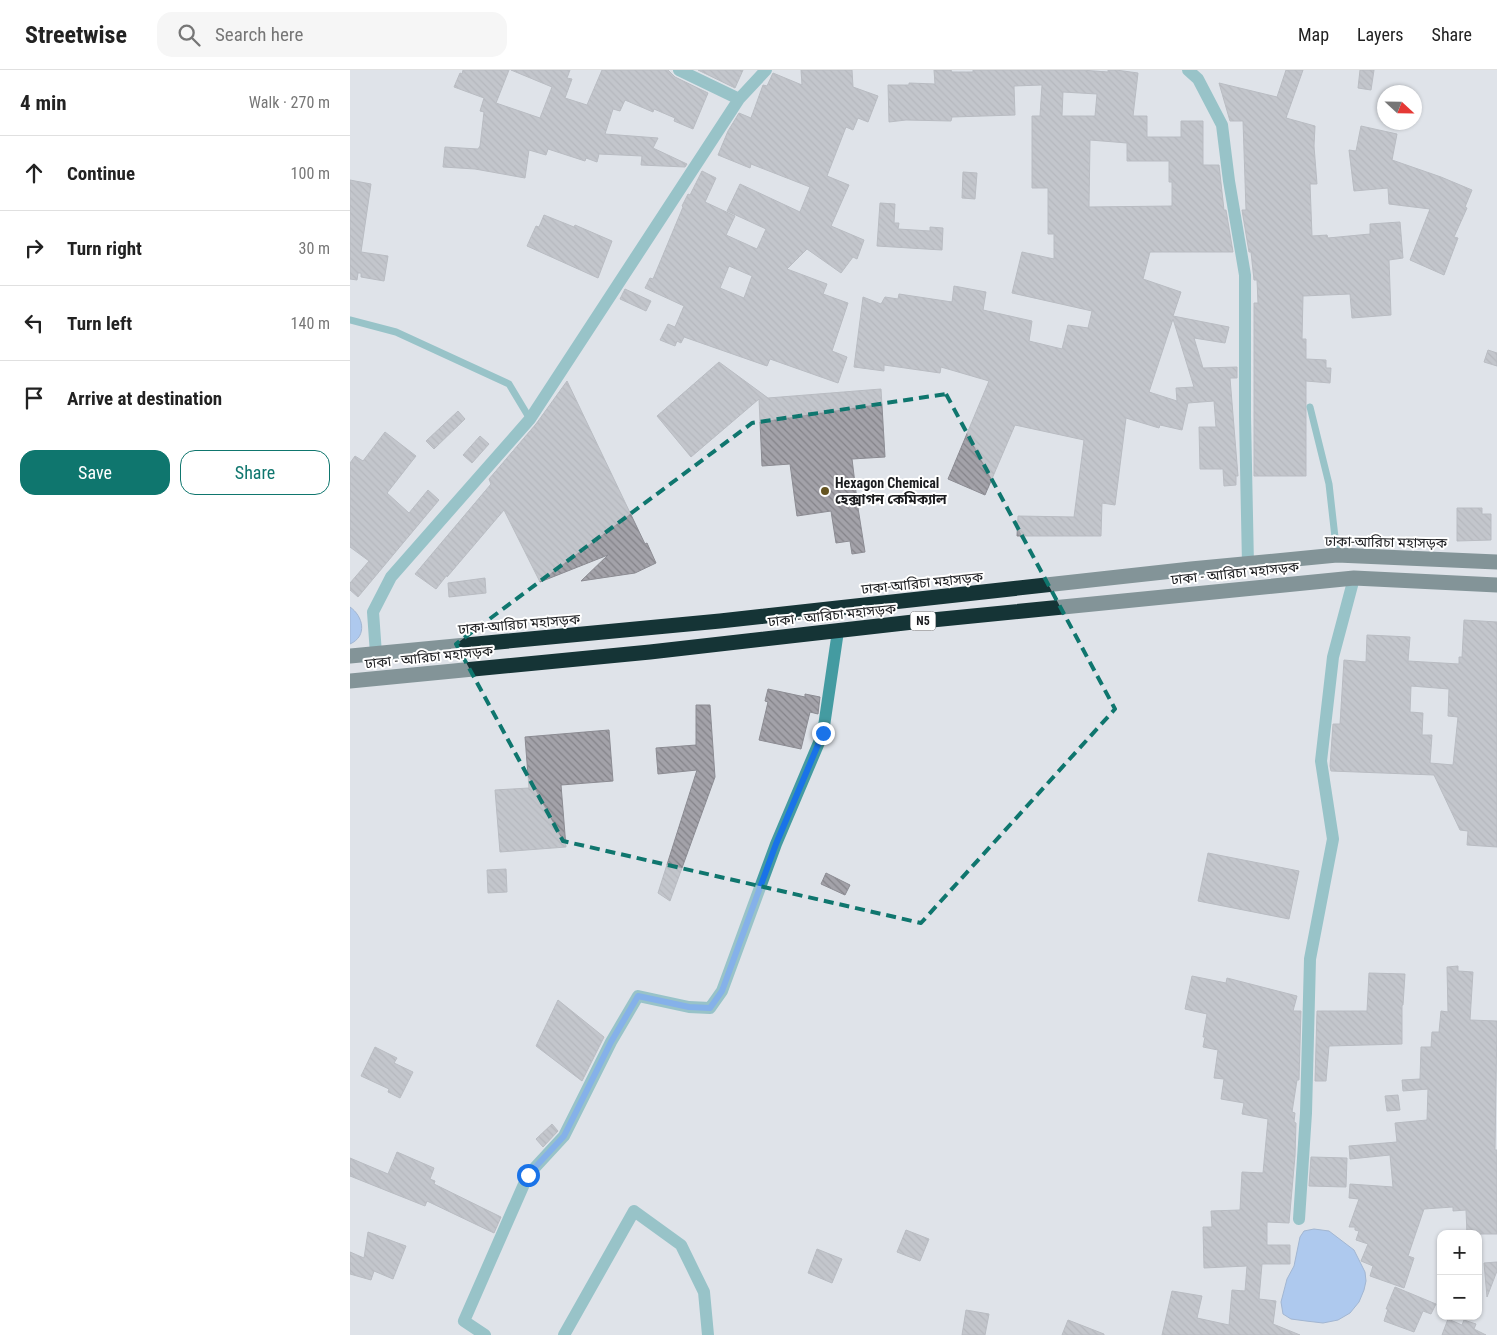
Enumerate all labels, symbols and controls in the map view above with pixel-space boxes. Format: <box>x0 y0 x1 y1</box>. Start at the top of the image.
search box <box>157 12 507 57</box>
text: Streetwise <box>25 21 127 49</box>
icon: search <box>175 21 203 49</box>
text: Search here <box>215 23 303 46</box>
text: Map <box>1298 24 1329 45</box>
text: Layers <box>1357 24 1404 45</box>
text: Share <box>1432 24 1472 45</box>
north arrow <box>1377 85 1422 130</box>
text: 4 min <box>20 91 67 115</box>
text: Walk · 270 m <box>249 93 330 112</box>
icon: ahead <box>20 159 48 187</box>
text: Continue <box>67 162 135 185</box>
text: 100 m <box>291 164 330 183</box>
icon: right <box>20 234 48 262</box>
text: Turn right <box>67 237 142 260</box>
text: 30 m <box>298 239 330 258</box>
icon: left <box>20 309 48 337</box>
text: Turn left <box>67 312 132 335</box>
text: 140 m <box>291 314 330 333</box>
icon: arrive <box>20 384 48 412</box>
text: Arrive at destination <box>67 387 222 410</box>
button: Save <box>20 450 170 495</box>
button: Share <box>180 450 330 495</box>
place label: Hexagon Chemical হেক্সাগন কেমিক্যাল <box>835 475 947 507</box>
marker: Hexagon Chemical হেক্সাগন কেমিক্যাল <box>819 485 831 497</box>
street label: ঢাকা-আরিচা মহাসড়ক <box>1324 533 1448 551</box>
street label: ঢাকা - আরিচা মহাসড়ক <box>1169 558 1301 588</box>
street label: ঢাকা-আরিচা মহাসড়ক <box>859 569 984 597</box>
street label: ঢাকা - আরিচা মহাসড়ক <box>766 600 898 630</box>
street label: ঢাকা-আরিচা মহাসড়ক <box>456 611 581 637</box>
road number: N5 <box>910 612 936 630</box>
street label: ঢাকা - আরিচা মহাসড়ক <box>363 642 495 672</box>
route end <box>812 722 835 745</box>
route start <box>517 1164 540 1187</box>
map controls <box>1437 1230 1482 1320</box>
button: + <box>1437 1230 1482 1275</box>
button: − <box>1437 1275 1482 1320</box>

